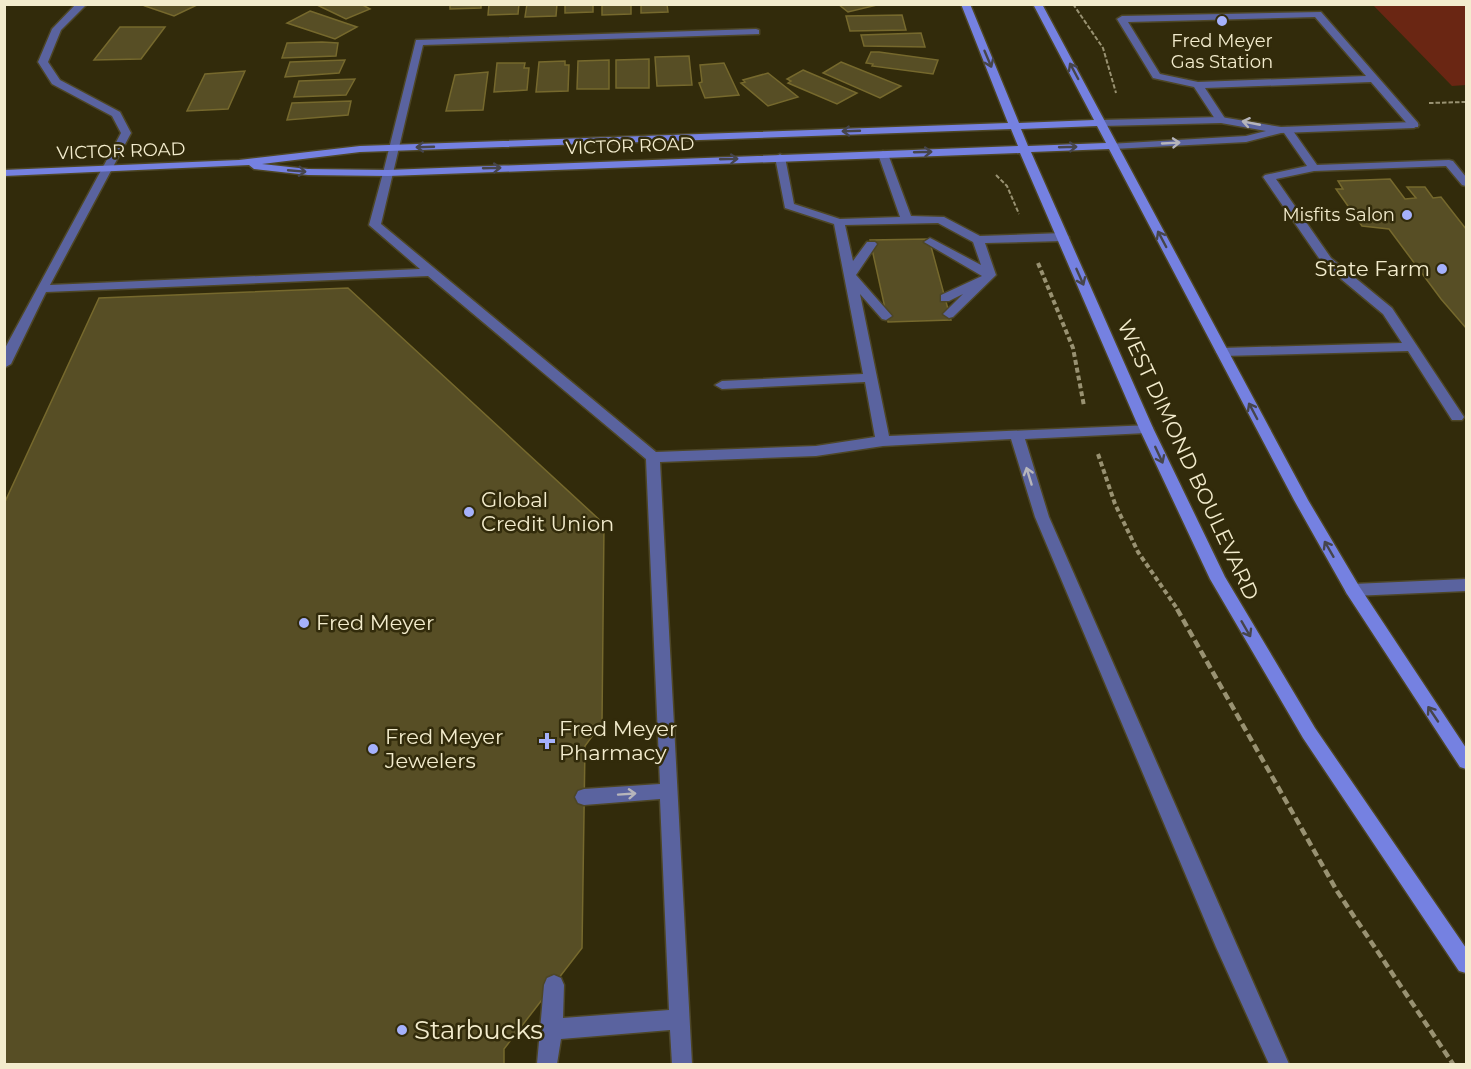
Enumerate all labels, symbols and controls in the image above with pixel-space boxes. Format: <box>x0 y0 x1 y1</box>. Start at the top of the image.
marker: Fred Meyer Gas Station <box>1215 14 1229 28</box>
place label: Fred Meyer Gas Station <box>1171 30 1273 73</box>
one-way arrow <box>983 49 994 67</box>
one-way arrow <box>1068 63 1079 81</box>
one-way arrow <box>1242 117 1262 128</box>
one-way arrow <box>842 125 862 136</box>
street label: VICTOR ROAD <box>565 133 695 159</box>
one-way arrow <box>1161 137 1181 149</box>
street label: VICTOR ROAD <box>56 138 186 164</box>
one-way arrow <box>416 141 436 152</box>
one-way arrow <box>1058 141 1078 153</box>
one-way arrow <box>913 146 933 158</box>
one-way arrow <box>718 153 738 165</box>
one-way arrow <box>481 163 501 174</box>
one-way arrow <box>286 166 306 177</box>
place label: Misfits Salon <box>1282 204 1395 226</box>
marker: Misfits Salon <box>1400 208 1414 222</box>
one-way arrow <box>1156 231 1168 248</box>
place label: State Farm <box>1314 256 1430 281</box>
marker: State Farm <box>1435 262 1449 276</box>
one-way arrow <box>1075 267 1086 285</box>
street label: WEST DIMOND BOULEVARD <box>1112 316 1265 604</box>
one-way arrow <box>1247 403 1259 421</box>
one-way arrow <box>1153 446 1165 464</box>
one-way arrow <box>1023 467 1034 486</box>
place label: Global Credit Union <box>481 487 614 536</box>
marker: Global Credit Union <box>462 505 476 519</box>
one-way arrow <box>1323 541 1335 558</box>
place label: Fred Meyer <box>316 610 434 635</box>
marker: Fred Meyer <box>297 616 311 630</box>
one-way arrow <box>1241 620 1253 637</box>
one-way arrow <box>1427 706 1439 722</box>
place label: Fred Meyer Pharmacy <box>559 716 677 765</box>
place label: Fred Meyer Jewelers <box>384 724 503 773</box>
marker: Fred Meyer Pharmacy <box>540 734 554 748</box>
marker: Fred Meyer Jewelers <box>366 742 380 756</box>
one-way arrow <box>616 788 636 799</box>
place label: Starbucks <box>414 1014 543 1046</box>
marker: Starbucks <box>395 1023 409 1037</box>

